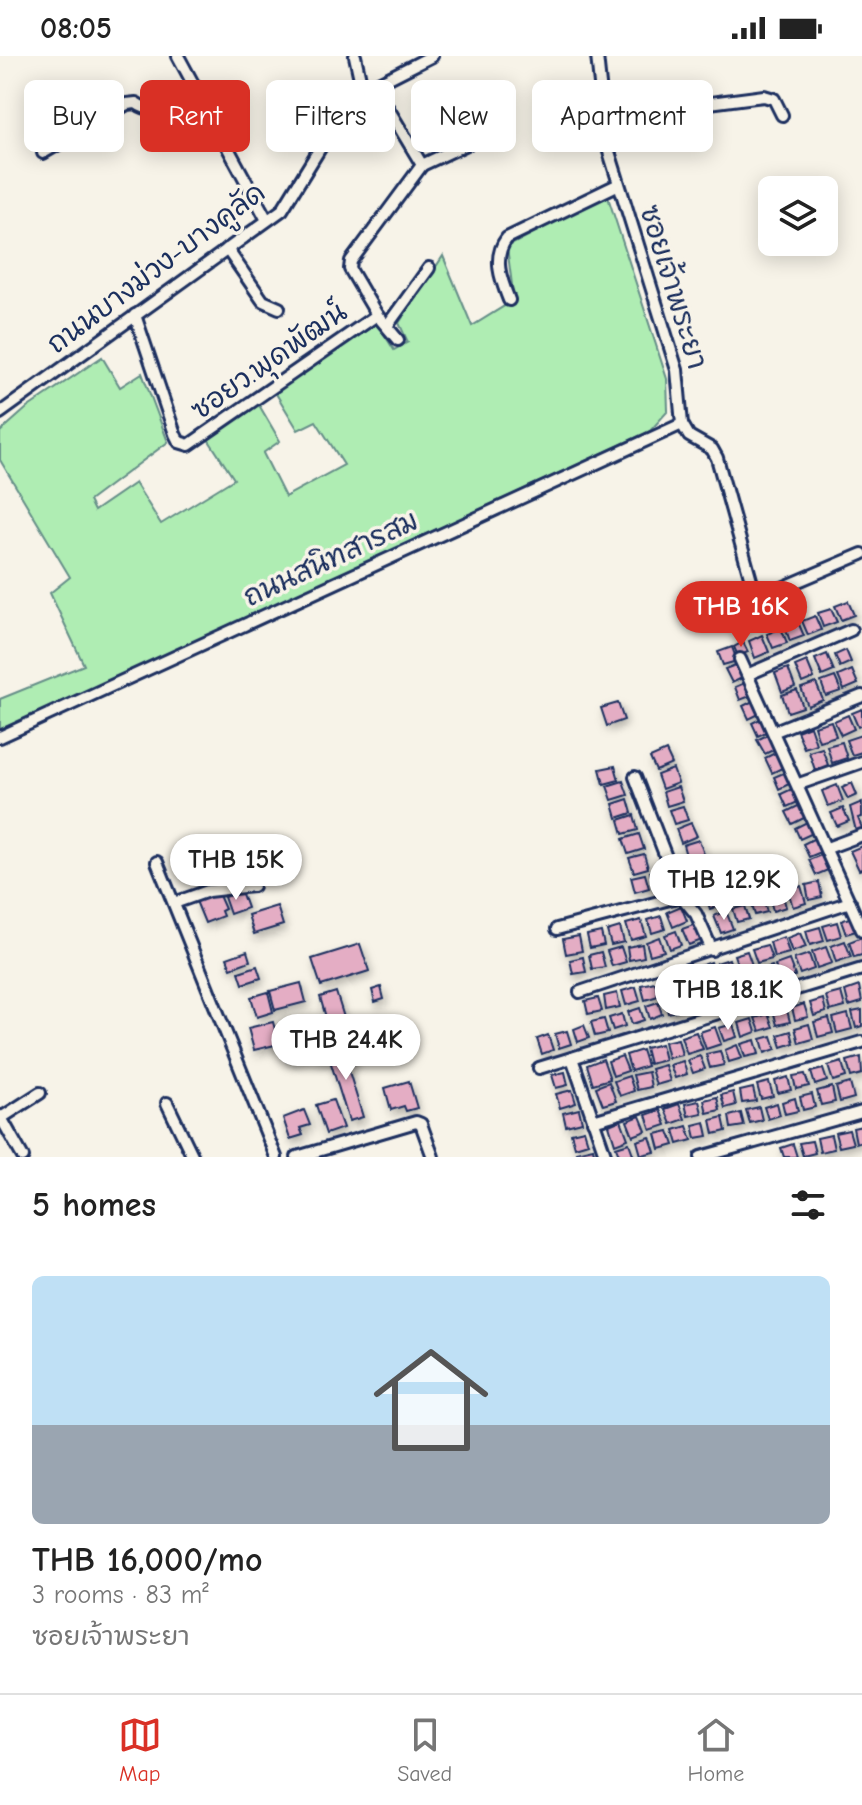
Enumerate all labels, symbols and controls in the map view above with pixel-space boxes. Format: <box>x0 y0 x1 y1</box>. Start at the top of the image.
text: 08:05 <box>40 11 112 46</box>
chip: Buy <box>24 80 124 152</box>
chip: Rent <box>140 80 250 152</box>
chip: Filters <box>266 80 395 152</box>
chip: New <box>411 80 516 152</box>
chip: Apartment <box>532 80 713 152</box>
street label: ถนนบางม่วง-บางคูลัด <box>39 173 273 363</box>
map controls <box>758 176 838 256</box>
button: layers <box>758 176 838 256</box>
street label: ซอยเจ้าพระยา <box>633 200 716 373</box>
street label: ซอยว.พุดพัฒน์ <box>183 292 355 430</box>
street label: ถนนสนิทสารสม <box>238 504 423 613</box>
pin: THB 16K <box>667 581 815 649</box>
text: THB 16K <box>693 592 789 622</box>
pin: THB 15K <box>162 834 310 902</box>
text: THB 15K <box>188 845 284 875</box>
pin: THB 12.9K <box>632 854 816 922</box>
text: THB 12.9K <box>667 865 781 895</box>
pin: THB 18.1K <box>636 964 820 1032</box>
text: THB 18.1K <box>673 975 783 1005</box>
pin: THB 24.4K <box>254 1014 438 1082</box>
text: THB 24.4K <box>289 1025 403 1055</box>
icon: filters <box>786 1183 830 1227</box>
text: 5 homes <box>32 1185 156 1225</box>
icon: home <box>359 1328 503 1472</box>
text: THB 16,000/mo <box>32 1540 263 1580</box>
text: 3 rooms · 83 m² <box>32 1580 209 1610</box>
text: ซอยเจ้าพระยา <box>32 1622 190 1652</box>
tab: Map <box>118 1713 162 1787</box>
tab: Saved <box>397 1713 452 1787</box>
tab: Home <box>687 1713 744 1787</box>

